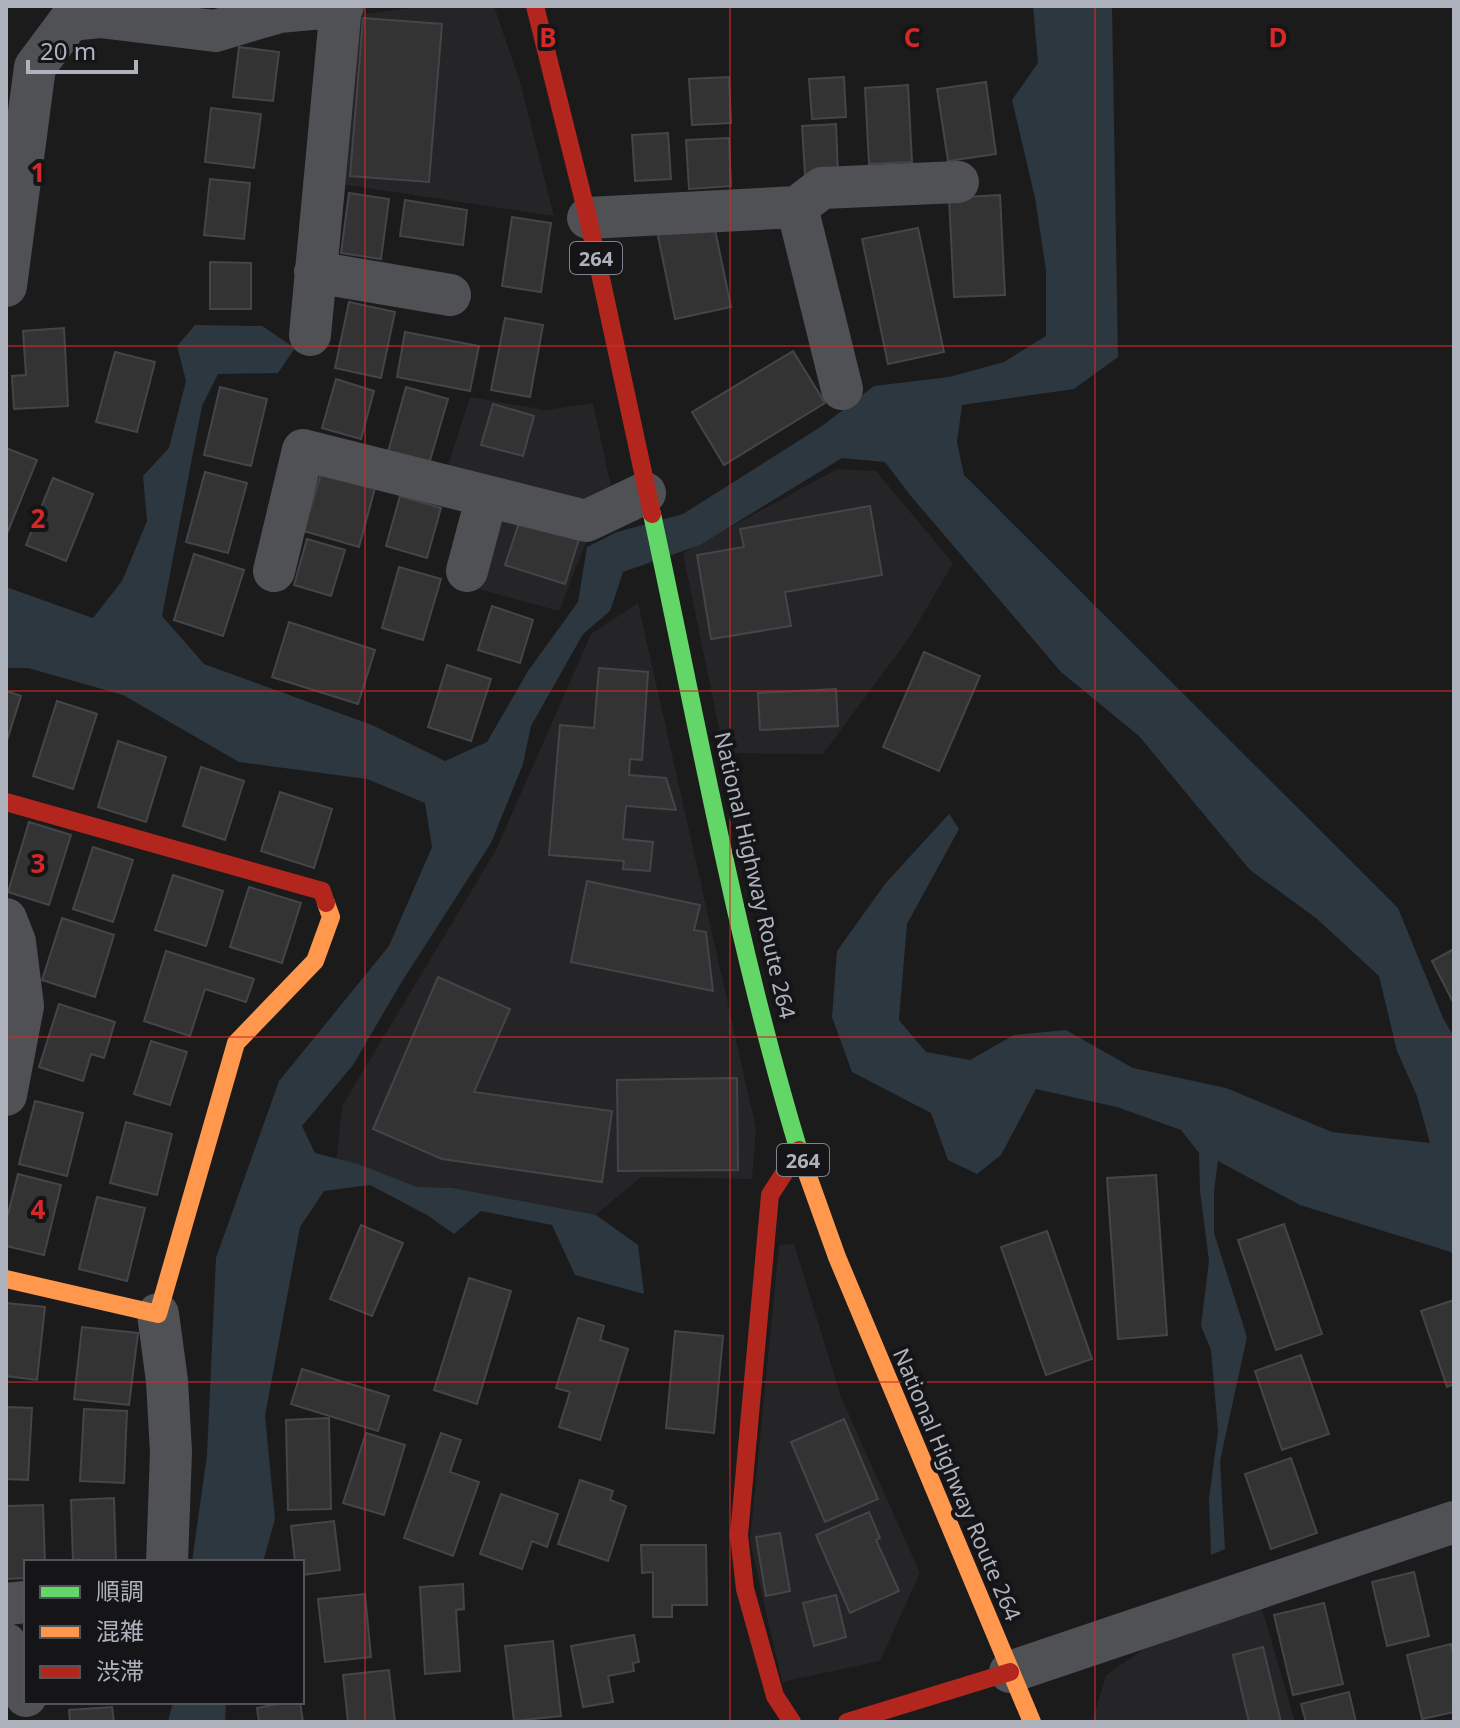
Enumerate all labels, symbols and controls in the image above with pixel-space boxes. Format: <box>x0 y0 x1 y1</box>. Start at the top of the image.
text: B <box>539 19 557 55</box>
text: C <box>904 19 920 55</box>
text: D <box>1268 19 1288 55</box>
scale bar <box>28 24 136 74</box>
text: 20 m <box>40 34 96 67</box>
text: 1 <box>31 154 45 190</box>
road number: 264 <box>570 242 622 274</box>
text: 2 <box>31 500 46 536</box>
street label: National Highway Route 264 <box>708 729 804 1022</box>
text: 3 <box>31 845 45 881</box>
road number: 264 <box>777 1144 829 1176</box>
text: 4 <box>31 1191 46 1227</box>
street label: National Highway Route 264 <box>887 1343 1029 1625</box>
legend <box>24 1560 304 1704</box>
text: 順調 <box>96 1574 144 1607</box>
text: 混雑 <box>96 1614 144 1647</box>
text: 渋滞 <box>96 1654 144 1687</box>

